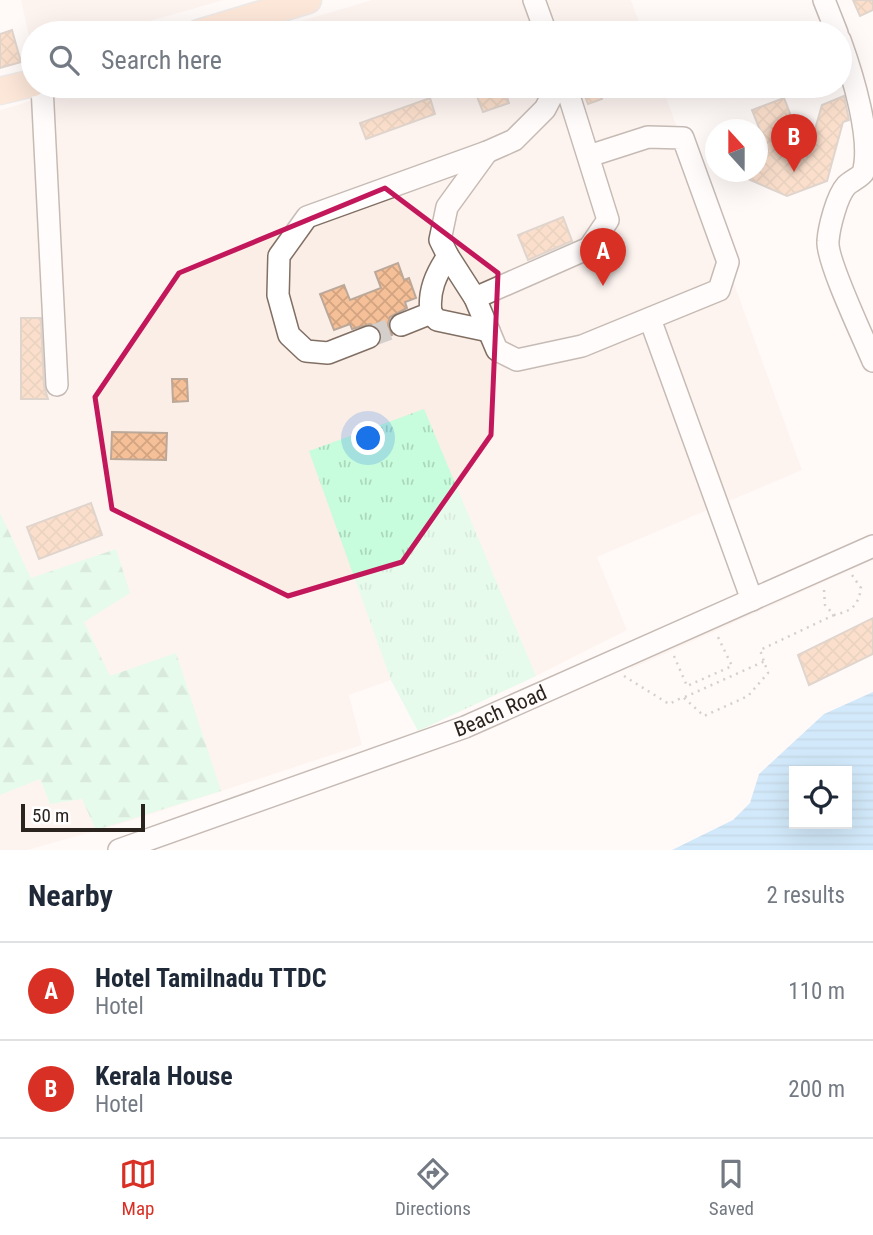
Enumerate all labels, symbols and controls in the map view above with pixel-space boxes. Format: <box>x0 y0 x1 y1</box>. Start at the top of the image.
search box <box>21 21 852 98</box>
icon: search <box>45 41 83 79</box>
text: Search here <box>101 45 222 75</box>
pin: B <box>771 114 817 172</box>
north arrow <box>705 119 768 182</box>
pin: A <box>580 228 626 286</box>
your location <box>351 421 385 455</box>
street label: Beach Road <box>451 680 550 742</box>
map controls <box>789 766 852 829</box>
button: locate <box>789 766 852 829</box>
scale bar <box>21 801 145 833</box>
text: 50 m <box>32 804 69 827</box>
text: Nearby <box>28 878 113 913</box>
text: 2 results <box>767 882 845 909</box>
text: Hotel Tamilnadu TTDC <box>95 963 327 993</box>
text: A <box>44 978 58 1005</box>
text: 110 m <box>788 978 845 1005</box>
text: Hotel <box>95 993 144 1020</box>
text: Kerala House <box>95 1061 233 1091</box>
text: B <box>45 1076 57 1103</box>
text: 200 m <box>788 1076 845 1103</box>
text: Hotel <box>95 1091 144 1118</box>
tab: Map <box>119 1155 157 1220</box>
tab: Directions <box>395 1155 471 1220</box>
tab: Saved <box>709 1155 754 1220</box>

